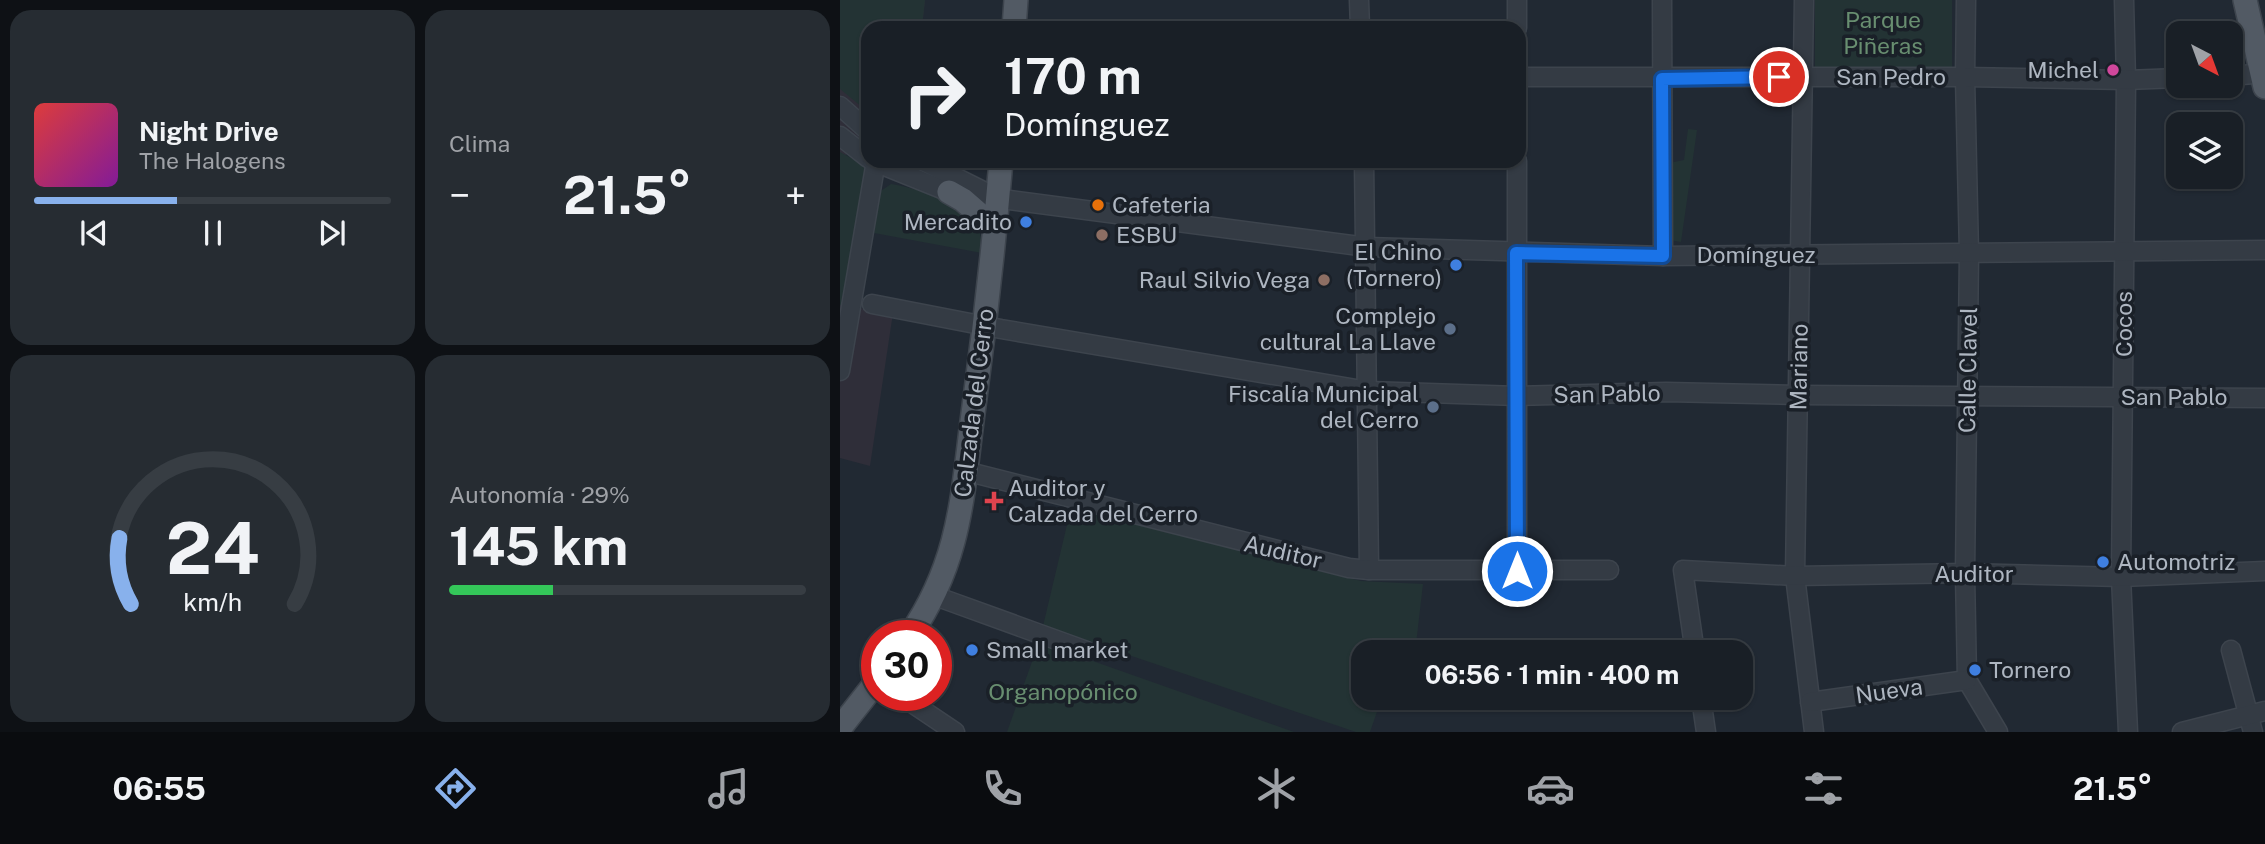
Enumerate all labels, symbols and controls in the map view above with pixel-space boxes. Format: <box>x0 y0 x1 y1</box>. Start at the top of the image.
park label: Parque Piñeras <box>1843 6 1923 59</box>
north arrow <box>2166 21 2244 98</box>
map controls <box>2166 21 2243 189</box>
text: 170 m <box>1004 47 1142 105</box>
pin <box>1749 47 1809 107</box>
icon: right <box>889 49 980 140</box>
place label: Michel <box>2027 56 2099 83</box>
icon: arrive <box>1760 58 1798 96</box>
marker: Michel <box>2105 62 2121 78</box>
street label: San Pedro <box>1836 63 1946 90</box>
text: Domínguez <box>1004 106 1170 143</box>
button: layers <box>2166 112 2243 189</box>
text: Night Drive <box>139 116 279 147</box>
text: Clima <box>449 130 510 157</box>
text: The Halogens <box>139 147 286 174</box>
text: 21.5° <box>563 165 692 226</box>
text: − <box>449 173 470 218</box>
text: + <box>785 173 806 218</box>
place label: Cafeteria <box>1112 191 1211 218</box>
marker: Cafeteria <box>1090 197 1106 213</box>
place label: Mercadito <box>904 208 1012 235</box>
icon: previous <box>75 214 113 252</box>
icon: pause <box>194 214 232 252</box>
icon: next <box>313 214 351 252</box>
marker: Mercadito <box>1018 214 1034 230</box>
place label: ESBU <box>1116 221 1177 248</box>
marker: ESBU <box>1094 227 1110 243</box>
place label: El Chino (Tornero) <box>1346 238 1442 291</box>
street label: Domínguez <box>1697 241 1815 268</box>
marker: El Chino (Tornero) <box>1448 257 1464 273</box>
place label: Raul Silvio Vega <box>1139 266 1310 293</box>
marker: Raul Silvio Vega <box>1316 272 1332 288</box>
street label: Cocos <box>2110 291 2137 357</box>
place label: Complejo cultural La Llave <box>1260 302 1436 355</box>
street label: Calzada del Cerro <box>949 307 998 499</box>
street label: Calle Clavel <box>1953 307 1982 433</box>
marker: Complejo cultural La Llave <box>1442 321 1458 337</box>
street label: Mariano <box>1784 323 1813 411</box>
street label: San Pablo <box>1553 379 1661 408</box>
place label: Fiscalía Municipal del Cerro <box>1228 380 1419 433</box>
street label: San Pablo <box>2120 383 2228 410</box>
marker: Fiscalía Municipal del Cerro <box>1425 399 1441 415</box>
place label: Auditor y Calzada del Cerro <box>1008 474 1198 527</box>
text: Autonomía · 29% <box>449 481 630 508</box>
marker: Auditor y Calzada del Cerro <box>986 493 1002 509</box>
text: 24 <box>166 506 259 591</box>
text: 145 km <box>449 516 628 577</box>
street label: Auditor <box>1241 529 1325 574</box>
position arrow <box>1480 534 1554 608</box>
place label: Automotriz <box>2117 548 2235 575</box>
marker: Automotriz <box>2095 554 2111 570</box>
street label: Auditor <box>1934 560 2014 587</box>
text: km/h <box>183 587 242 617</box>
speed limit sign: 30 <box>861 620 952 711</box>
place label: Small market <box>986 636 1129 663</box>
marker: Small market <box>964 642 980 658</box>
place label: Tornero <box>1989 656 2071 683</box>
text: 06:56 · 1 min · 400 m <box>1425 659 1679 690</box>
marker: Tornero <box>1967 662 1983 678</box>
street label: Nueva <box>1854 672 1924 709</box>
park label: Organopónico <box>988 678 1138 705</box>
icon: directions <box>431 764 480 813</box>
icon: music <box>704 764 753 813</box>
icon: phone <box>978 764 1027 813</box>
icon: climate <box>1252 764 1301 813</box>
icon: car <box>1526 764 1575 813</box>
icon: filters <box>1799 764 1848 813</box>
text: 06:55 <box>112 770 206 807</box>
text: 21.5° <box>2073 770 2153 807</box>

